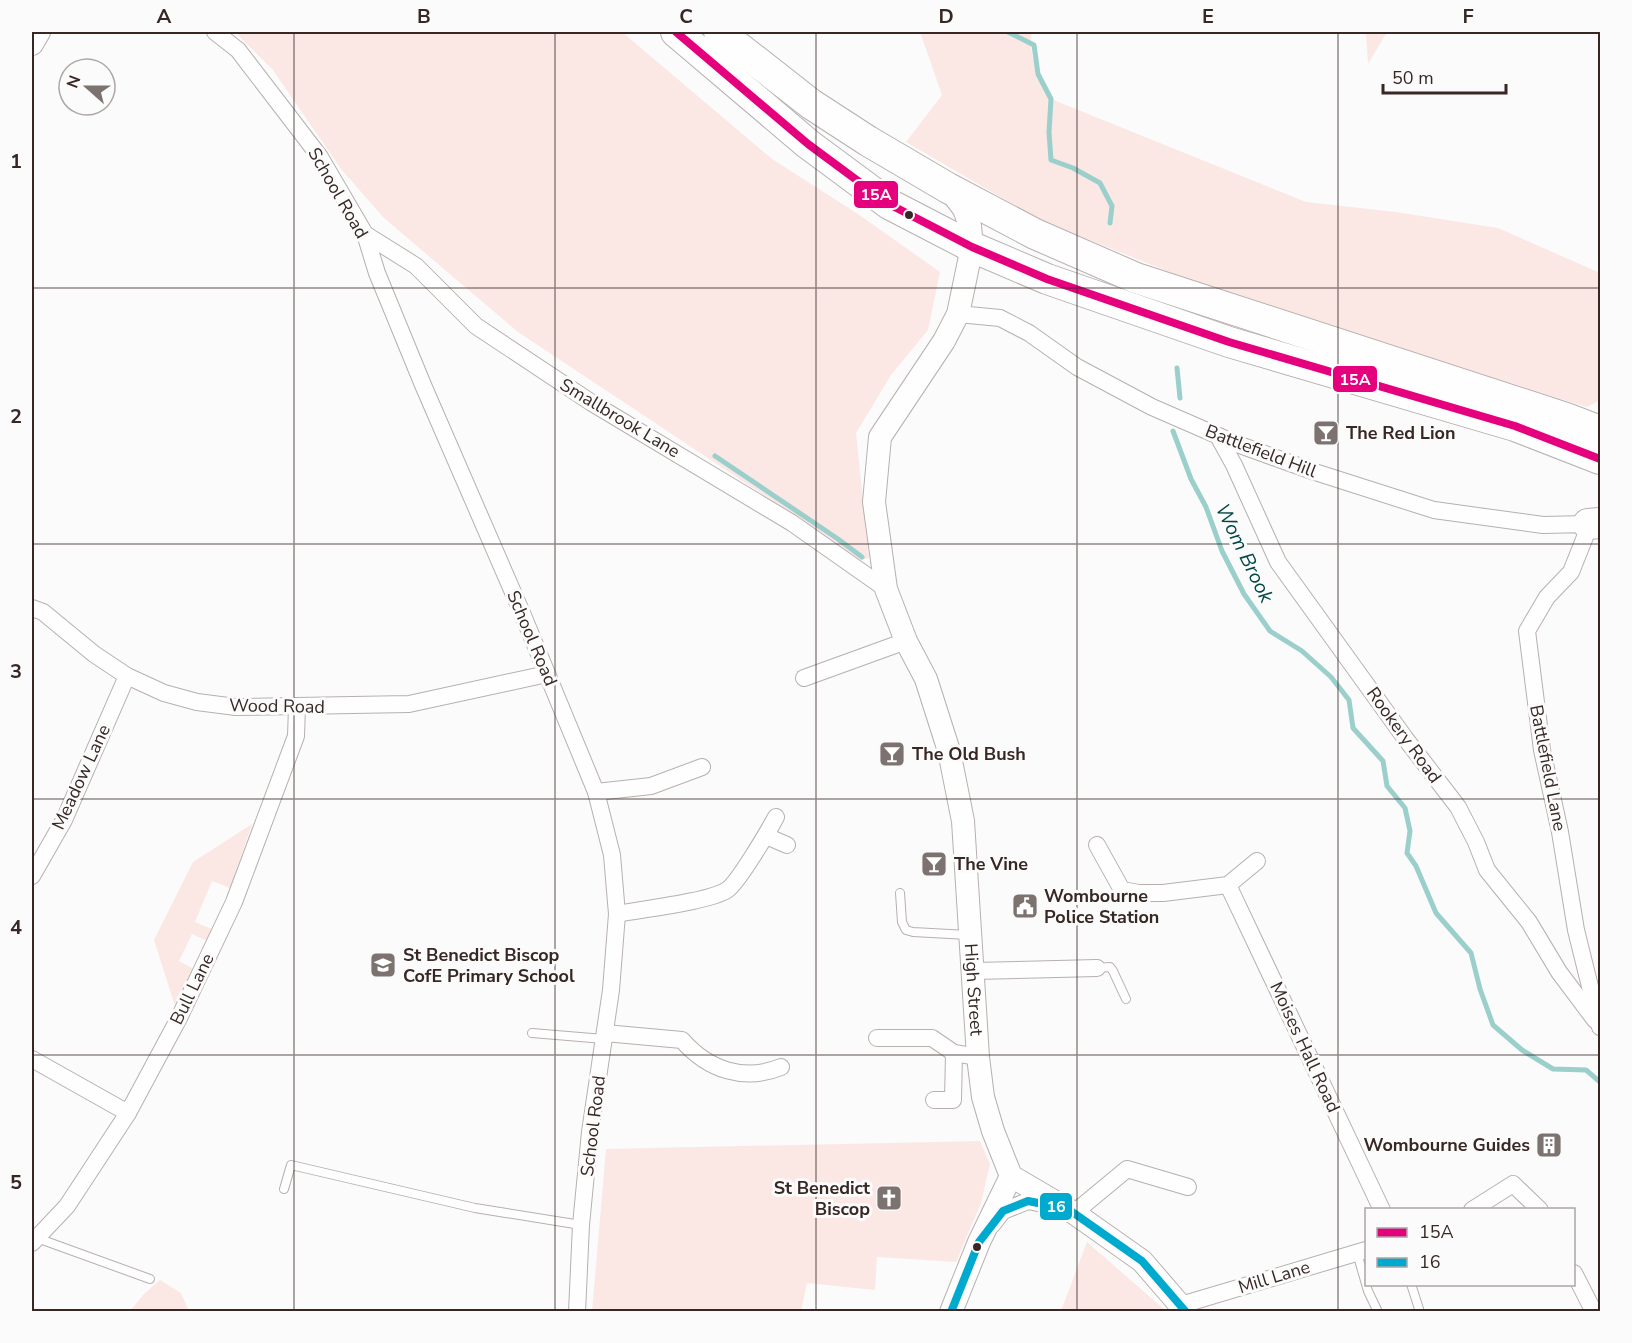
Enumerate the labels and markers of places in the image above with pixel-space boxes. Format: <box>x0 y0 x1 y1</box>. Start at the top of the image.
unlabelled marker <box>903 209 915 221</box>
bar icon: The Red Lion <box>1311 418 1341 448</box>
place label: The Red Lion <box>1346 421 1455 445</box>
bar icon: The Old Bush <box>877 739 907 769</box>
place label: The Old Bush <box>912 742 1026 766</box>
bar icon: The Vine <box>919 849 949 879</box>
place label: The Vine <box>954 852 1028 876</box>
place label: Wombourne Police Station <box>1044 884 1159 929</box>
public building icon: Wombourne Police Station <box>1010 891 1040 921</box>
place label: St Benedict Biscop CofE Primary School <box>403 943 575 988</box>
school or university icon: St Benedict Biscop CofE Primary School <box>368 950 398 980</box>
building icon: Wombourne Guides <box>1534 1130 1564 1160</box>
place label: Wombourne Guides <box>1364 1133 1530 1157</box>
place label: St Benedict Biscop <box>774 1176 870 1221</box>
church icon: St Benedict Biscop <box>874 1183 904 1213</box>
unlabelled marker <box>971 1241 983 1253</box>

